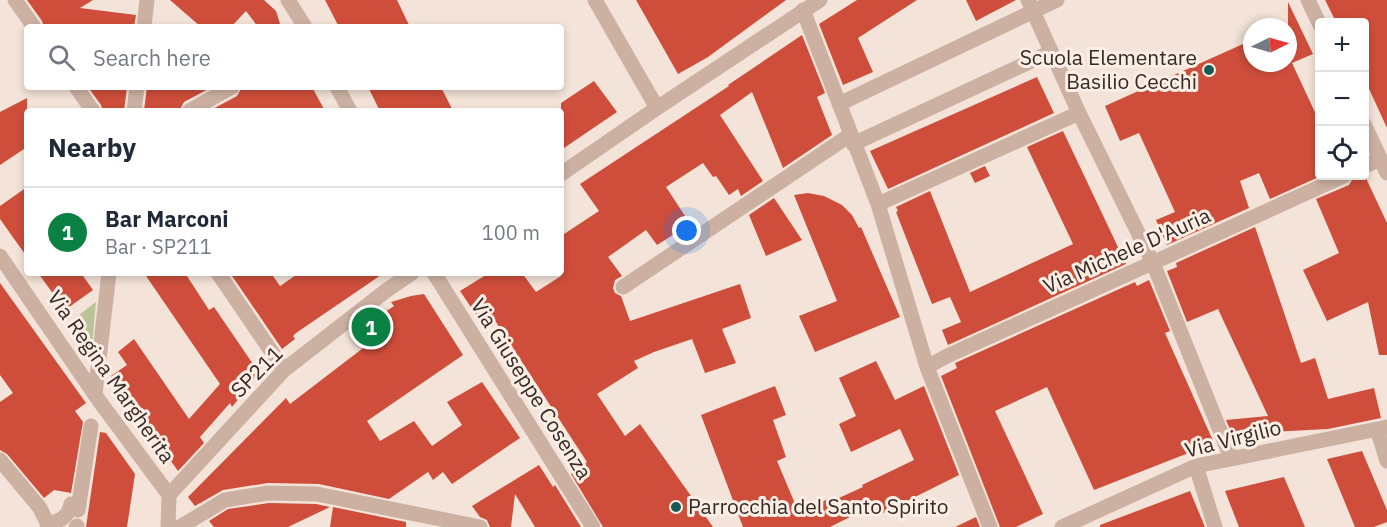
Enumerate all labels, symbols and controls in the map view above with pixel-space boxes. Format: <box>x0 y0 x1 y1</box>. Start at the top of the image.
north arrow <box>1243 18 1297 72</box>
map controls <box>1315 18 1369 180</box>
button: + <box>1315 18 1369 72</box>
search box <box>24 24 564 90</box>
icon: search <box>45 41 78 74</box>
text: Search here <box>93 43 211 72</box>
place label: Scuola Elementare Basilio Cecchi <box>1020 43 1197 95</box>
marker: Scuola Elementare Basilio Cecchi <box>1202 63 1216 77</box>
button: − <box>1315 72 1369 126</box>
button: locate <box>1315 126 1369 180</box>
text: Nearby <box>48 130 136 164</box>
street label: Via Michele D'Auria <box>1039 201 1215 300</box>
text: Bar Marconi <box>105 204 229 233</box>
your location <box>672 216 701 245</box>
text: 1 <box>62 219 74 246</box>
text: 100 m <box>482 219 540 246</box>
text: Bar · SP211 <box>105 233 212 260</box>
street label: Via Regina Margherita <box>42 284 182 468</box>
street label: Via Giuseppe Cosenza <box>465 293 599 484</box>
pin: 1 <box>352 304 391 350</box>
street label: SP211 <box>224 339 288 403</box>
street label: Via Virgilio <box>1182 413 1284 464</box>
place label: Parrocchia del Santo Spirito <box>688 492 949 520</box>
marker: Parrocchia del Santo Spirito <box>669 500 683 514</box>

